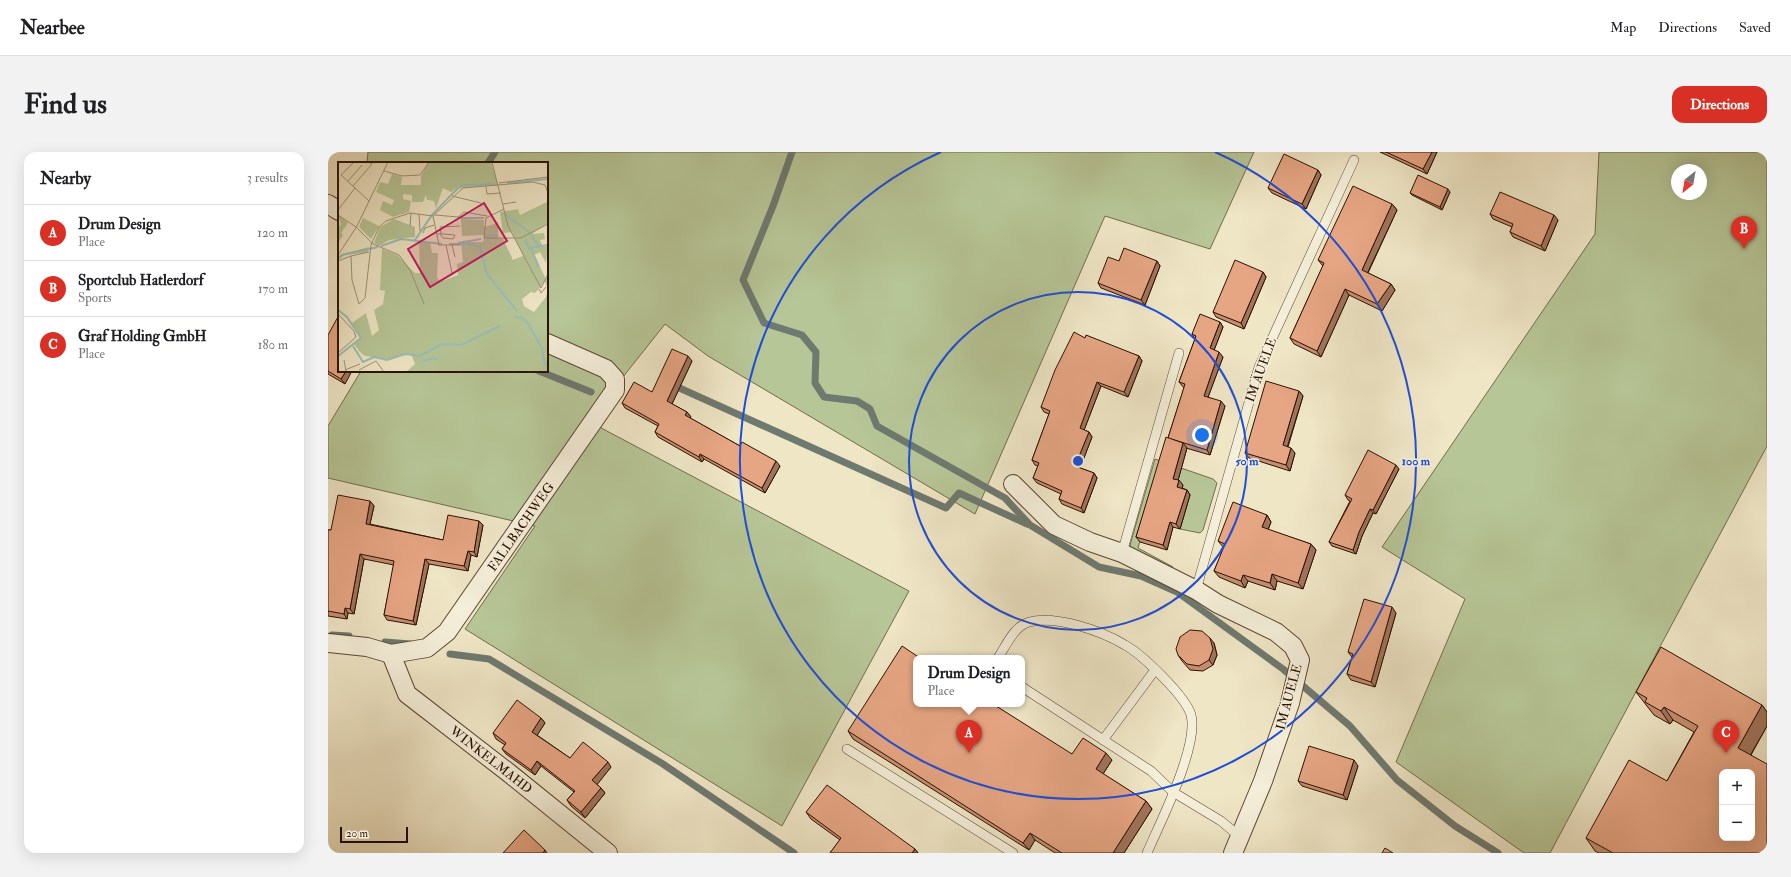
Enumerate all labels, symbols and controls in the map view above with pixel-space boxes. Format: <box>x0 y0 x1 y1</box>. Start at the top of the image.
text: Nearbee <box>20 16 85 40</box>
text: Map <box>1610 19 1636 36</box>
text: Directions <box>1658 19 1717 36</box>
text: Saved <box>1739 19 1771 36</box>
button: Directions <box>1672 86 1767 123</box>
text: Find us <box>24 87 107 122</box>
inset map <box>338 162 548 372</box>
north arrow <box>1671 164 1707 200</box>
text: Nearby <box>40 168 91 189</box>
text: 3 results <box>247 170 288 186</box>
text: Drum Design <box>78 215 161 234</box>
pin: B <box>1731 216 1757 249</box>
text: A <box>49 225 57 241</box>
text: 120 m <box>257 225 288 241</box>
text: Place <box>78 234 105 250</box>
text: Sportclub Hatlerdorf <box>78 271 204 290</box>
text: B <box>49 281 57 297</box>
text: 170 m <box>258 281 288 297</box>
text: Sports <box>78 290 112 306</box>
text: Graf Holding GmbH <box>78 327 207 346</box>
street label: IM ÄUELE <box>1242 336 1280 404</box>
text: C <box>48 337 58 353</box>
text: 180 m <box>258 337 288 353</box>
text: Place <box>78 346 105 362</box>
your location <box>1192 425 1212 445</box>
centre of rings <box>1071 454 1085 468</box>
text: 50 m <box>1235 454 1259 469</box>
text: 100 m <box>1402 454 1431 469</box>
street label: FALLBACHWEG <box>484 479 558 575</box>
popup <box>913 655 1025 707</box>
street label: IM ÄUELE <box>1273 662 1305 732</box>
text: Drum Design <box>927 664 1011 683</box>
text: Place <box>927 683 954 699</box>
pin: A <box>956 720 982 753</box>
pin: C <box>1713 720 1739 753</box>
street label: WINKELMAHD <box>446 722 535 797</box>
map controls <box>1719 769 1755 841</box>
button: + <box>1719 769 1755 805</box>
button: − <box>1719 805 1755 841</box>
scale bar <box>340 825 408 844</box>
text: 20 m <box>346 827 368 840</box>

